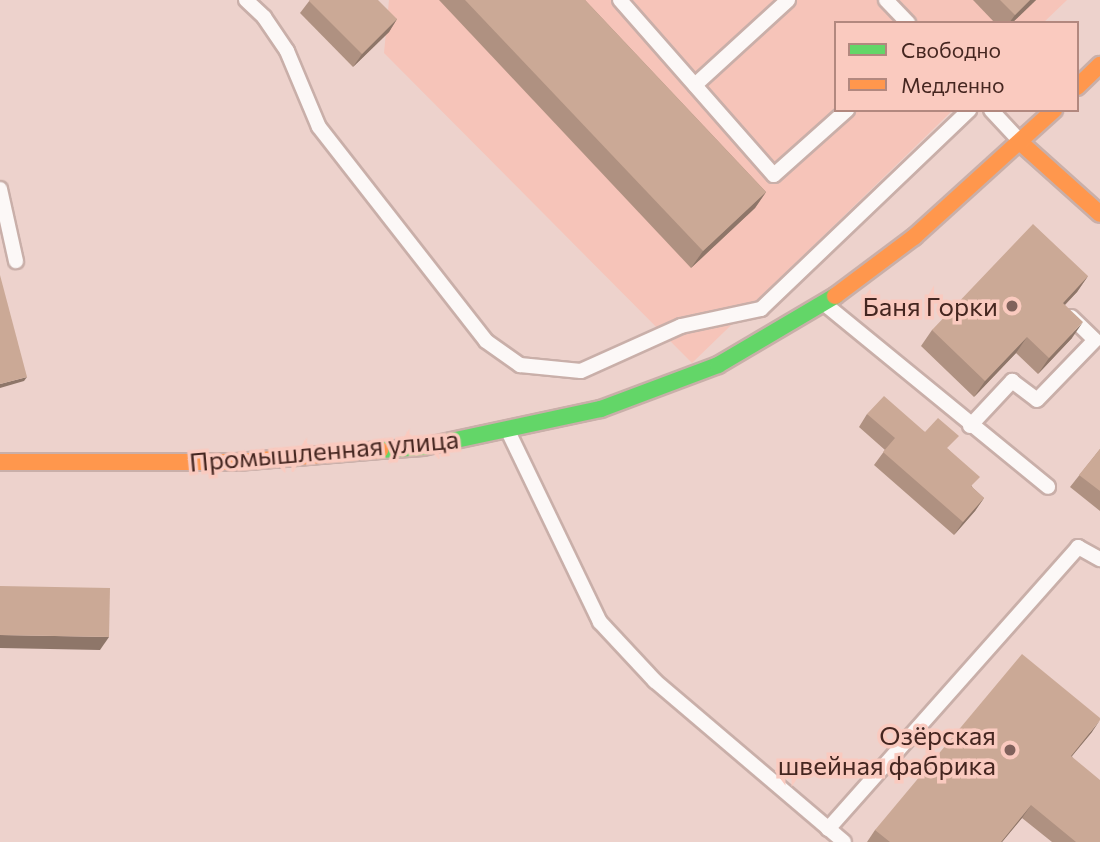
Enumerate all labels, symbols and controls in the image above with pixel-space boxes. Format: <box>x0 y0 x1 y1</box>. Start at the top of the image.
legend <box>834 21 1079 112</box>
text: Свободно <box>901 37 1001 62</box>
text: Медленно <box>901 72 1005 97</box>
place label: Баня Горки <box>863 290 998 322</box>
marker: Баня Горки <box>1004 298 1020 314</box>
street label: Промышленная улица <box>188 423 460 477</box>
place label: Озёрская швейная фабрика <box>778 719 996 780</box>
marker: Озёрская швейная фабрика <box>1002 742 1018 758</box>

